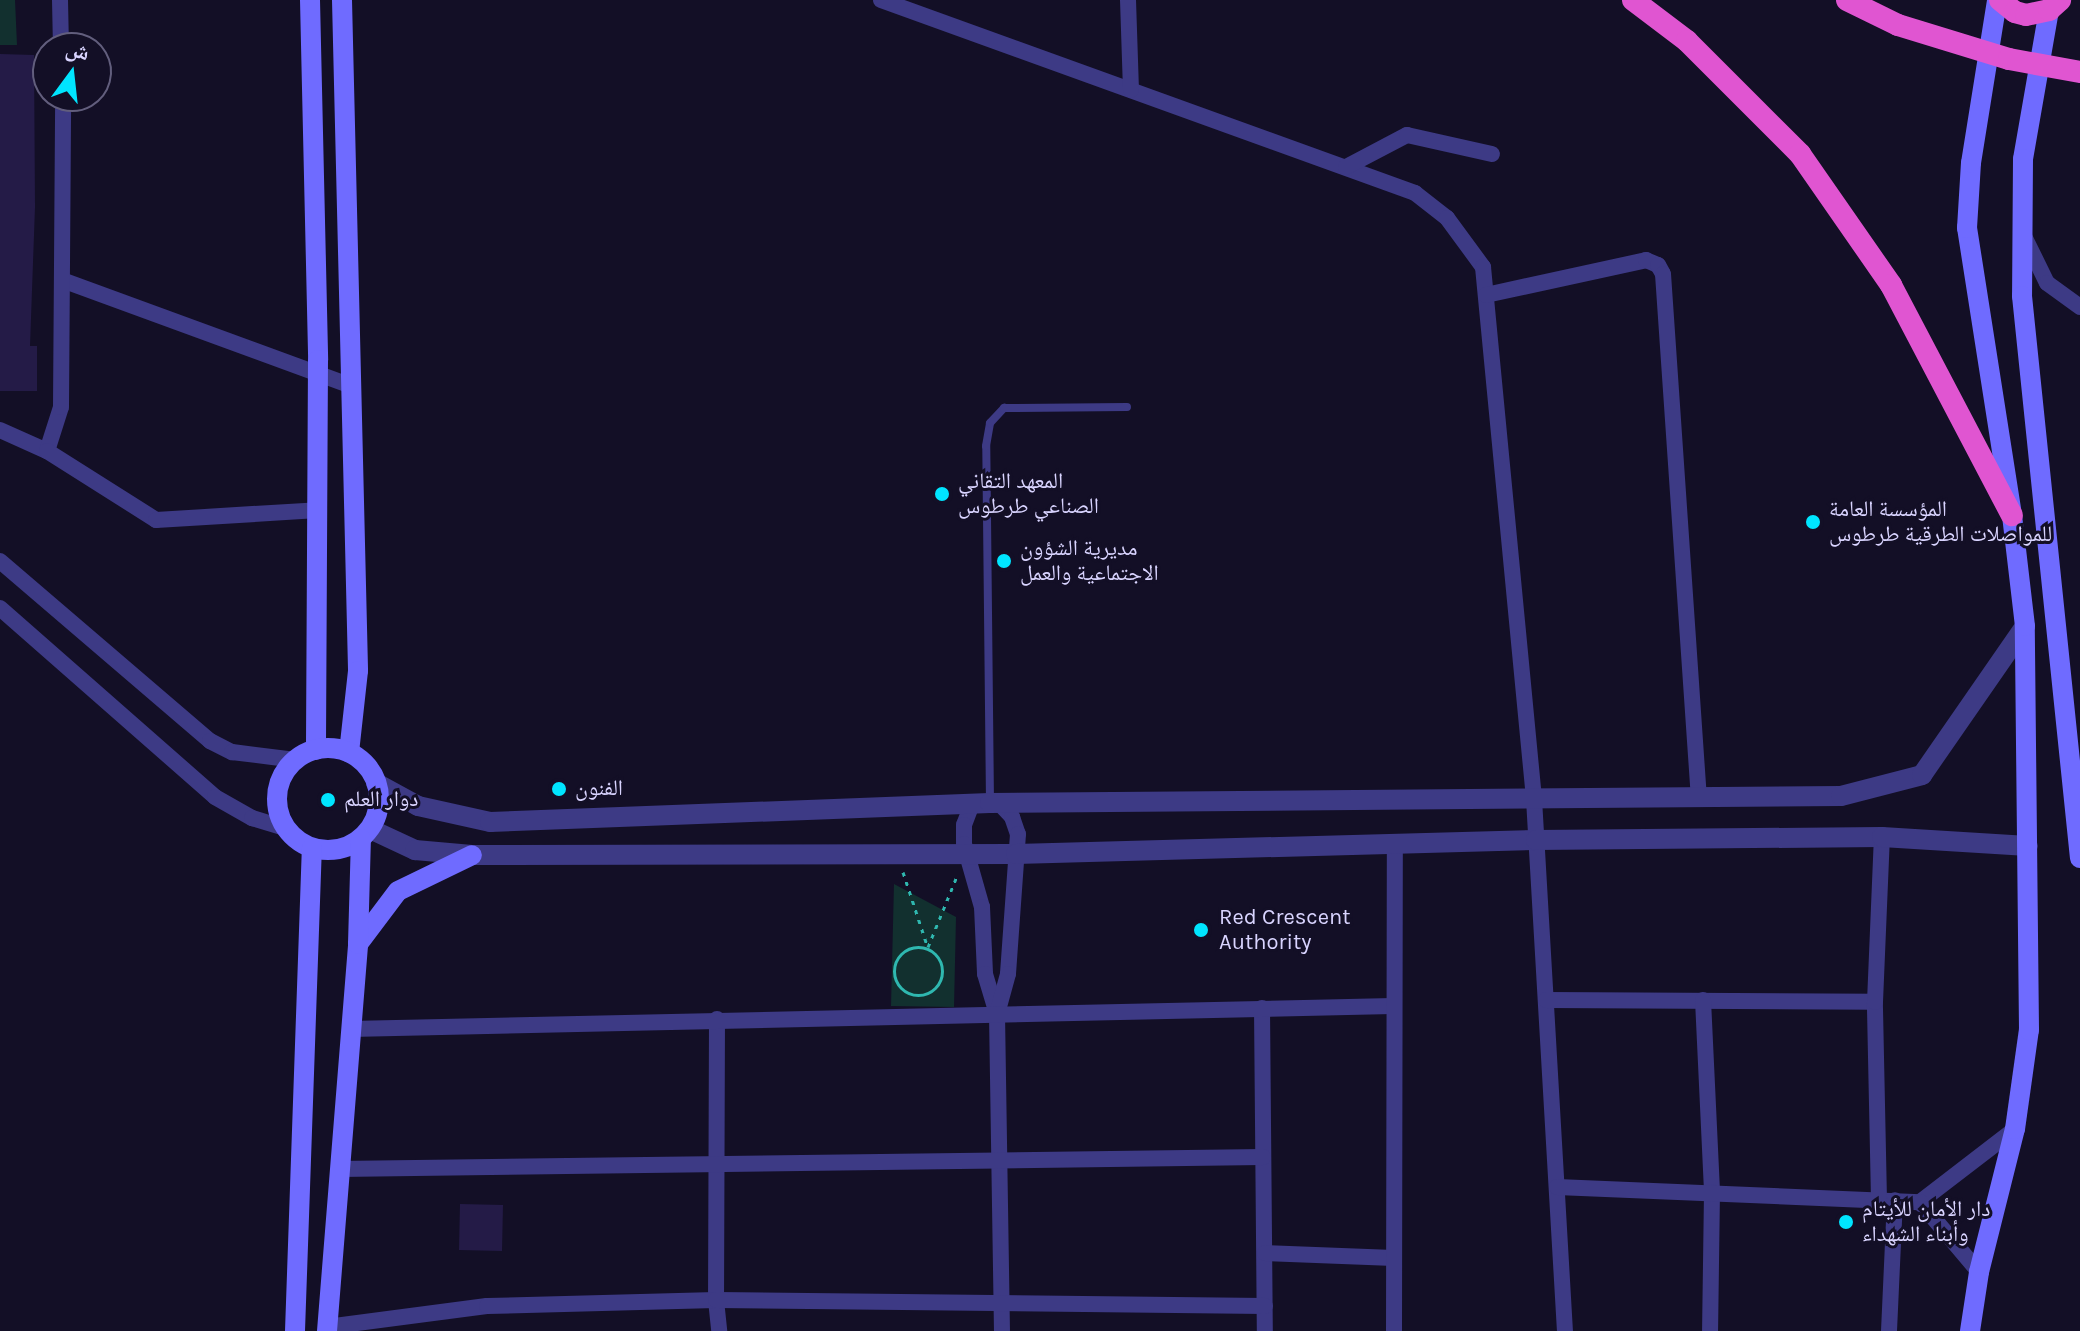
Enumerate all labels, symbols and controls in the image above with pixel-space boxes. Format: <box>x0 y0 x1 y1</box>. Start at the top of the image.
north arrow <box>32 32 112 112</box>
text: ش <box>63 35 92 66</box>
place label: المعهد التقاني الصناعي طرطوس <box>958 468 1099 520</box>
marker: المعهد التقاني الصناعي طرطوس <box>933 485 951 503</box>
place label: المؤسسة العامة للمواصلات الطرقية طرطوس <box>1829 496 2052 548</box>
marker: المؤسسة العامة للمواصلات الطرقية طرطوس <box>1804 513 1822 531</box>
place label: مديرية الشؤون الاجتماعية والعمل <box>1020 535 1159 586</box>
marker: مديرية الشؤون الاجتماعية والعمل <box>995 552 1013 570</box>
place label: الفنون <box>575 776 623 802</box>
marker: الفنون <box>550 780 568 798</box>
place label: دوار العلم <box>344 787 418 813</box>
marker: دوار العلم <box>319 791 337 809</box>
place label: Red Crescent Authority <box>1219 904 1351 956</box>
marker: Red Crescent Authority <box>1190 919 1212 941</box>
place label: دار الأمان للأيتام وأبناء الشهداء <box>1862 1196 1990 1248</box>
marker: دار الأمان للأيتام وأبناء الشهداء <box>1837 1213 1855 1231</box>

